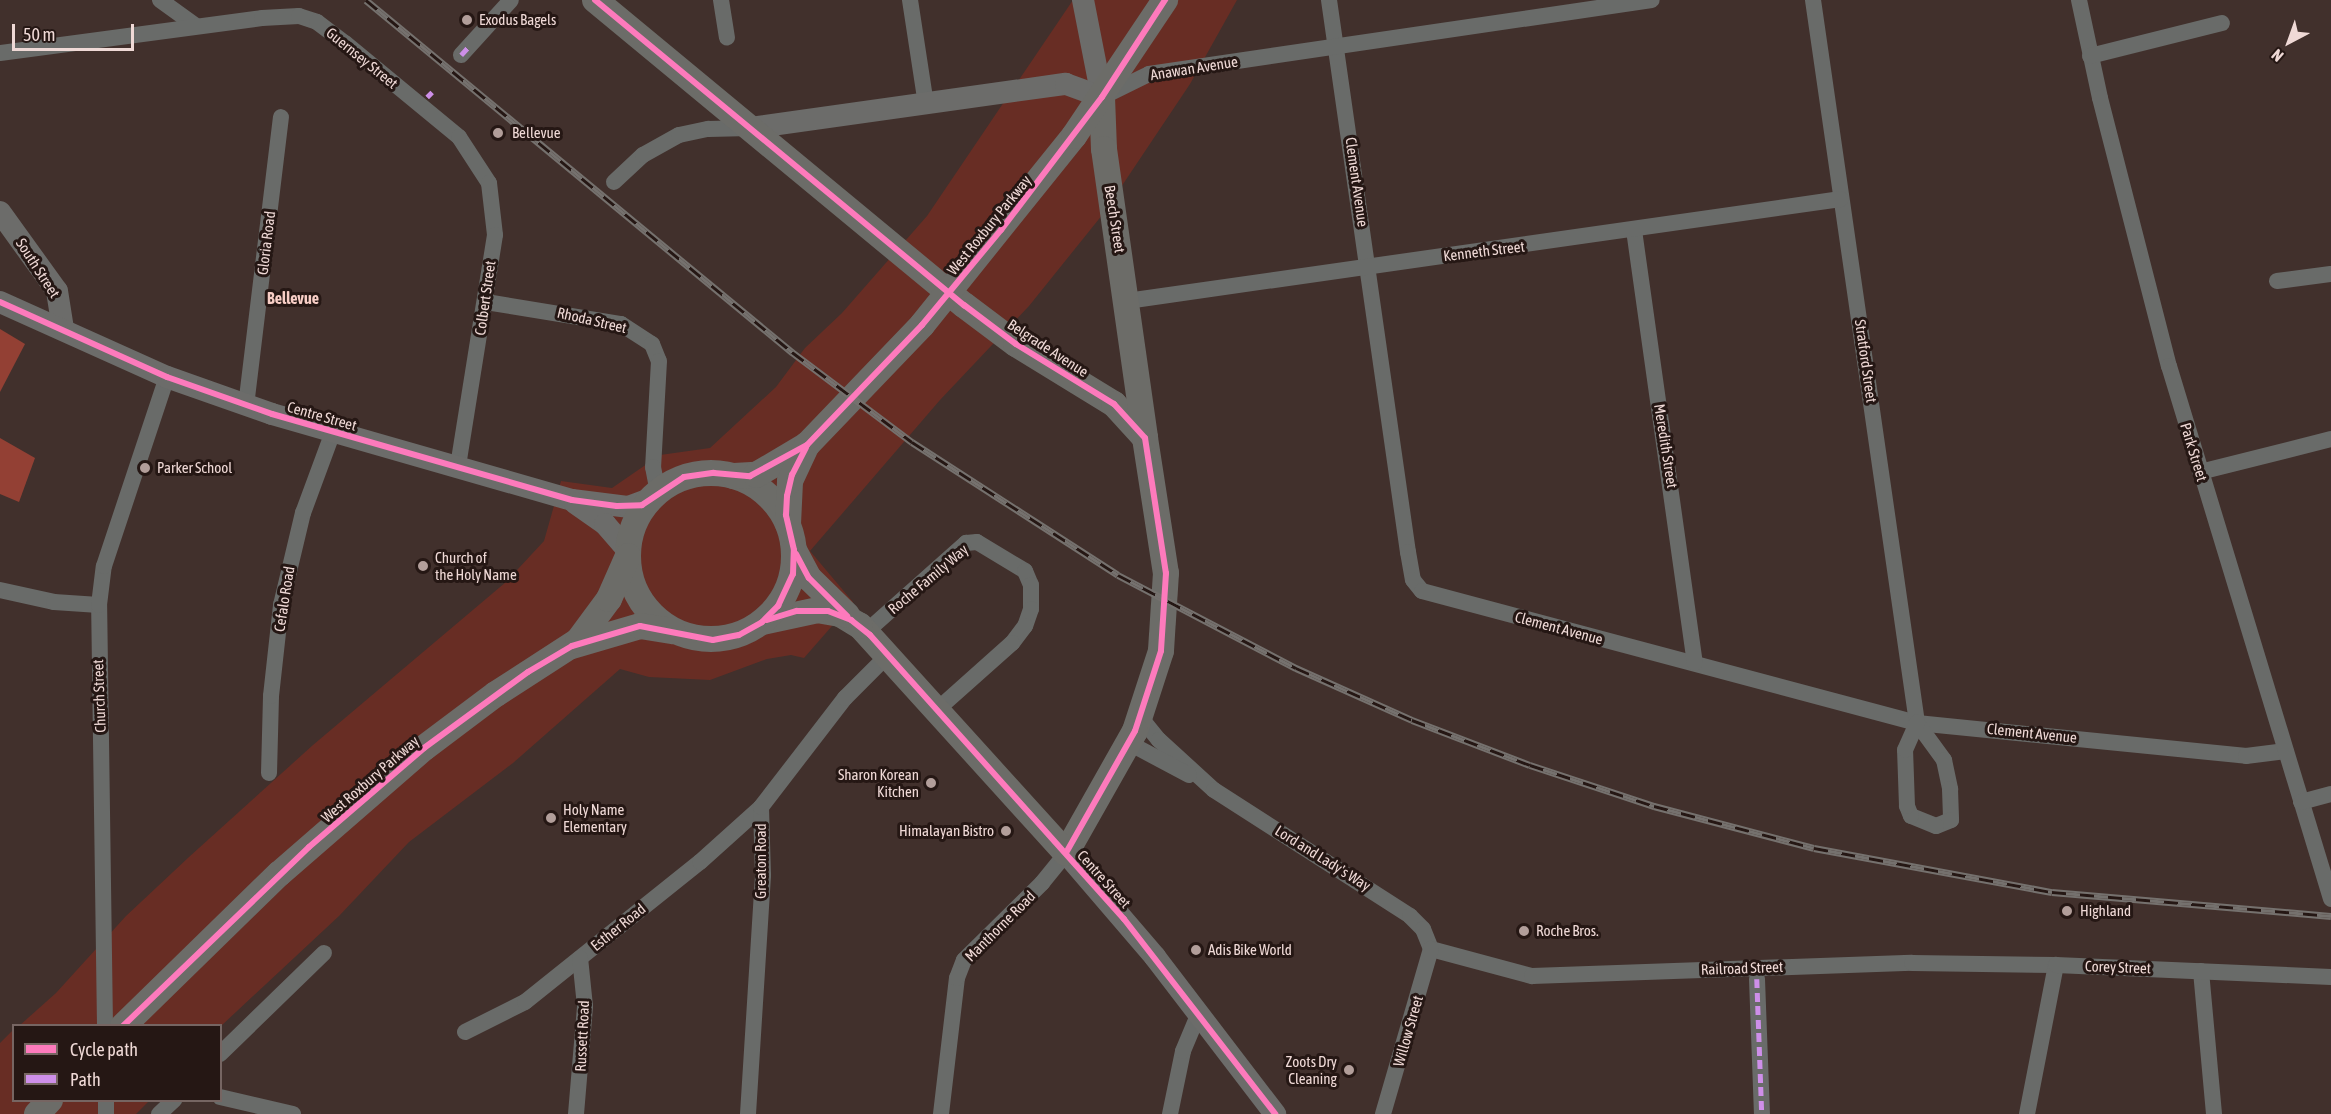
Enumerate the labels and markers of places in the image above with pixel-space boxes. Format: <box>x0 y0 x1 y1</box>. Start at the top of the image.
place label: Exodus Bagels <box>479 11 556 29</box>
marker: Exodus Bagels <box>460 13 474 27</box>
marker: Bellevue <box>489 124 507 142</box>
place label: Bellevue <box>512 124 561 142</box>
place label: Parker School <box>157 459 232 477</box>
marker: Parker School <box>138 461 152 475</box>
place label: Church of the Holy Name <box>435 548 517 583</box>
marker: Church of the Holy Name <box>416 559 430 573</box>
place label: Sharon Korean Kitchen <box>838 765 919 800</box>
marker: Sharon Korean Kitchen <box>924 776 938 790</box>
place label: Holy Name Elementary <box>563 800 627 835</box>
marker: Holy Name Elementary <box>544 811 558 825</box>
place label: Himalayan Bistro <box>899 822 994 840</box>
marker: Himalayan Bistro <box>999 824 1013 838</box>
marker: Highland <box>2058 902 2076 920</box>
place label: Highland <box>2080 902 2131 920</box>
place label: Roche Bros. <box>1536 922 1599 940</box>
marker: Roche Bros. <box>1517 924 1531 938</box>
place label: Adis Bike World <box>1208 941 1292 959</box>
marker: Adis Bike World <box>1189 943 1203 957</box>
place label: Zoots Dry Cleaning <box>1285 1052 1337 1087</box>
marker: Zoots Dry Cleaning <box>1342 1063 1356 1077</box>

